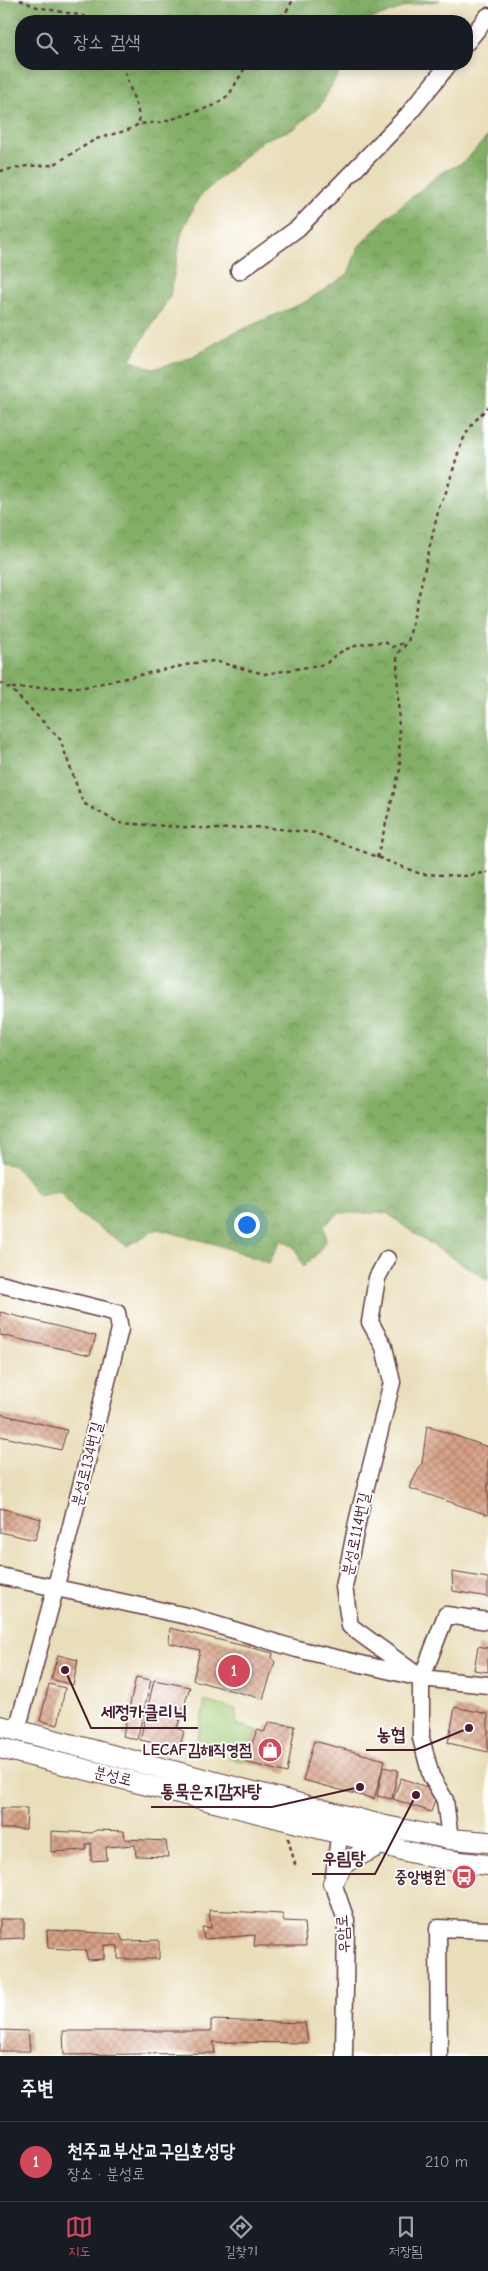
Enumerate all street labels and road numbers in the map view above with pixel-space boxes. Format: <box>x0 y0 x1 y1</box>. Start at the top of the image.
street label: 분성로134번길 <box>68 1420 106 1508</box>
street label: 분성로114번길 <box>338 1491 374 1577</box>
street label: 분성로 <box>92 1763 134 1789</box>
street label: 우암로 <box>333 1914 353 1954</box>

